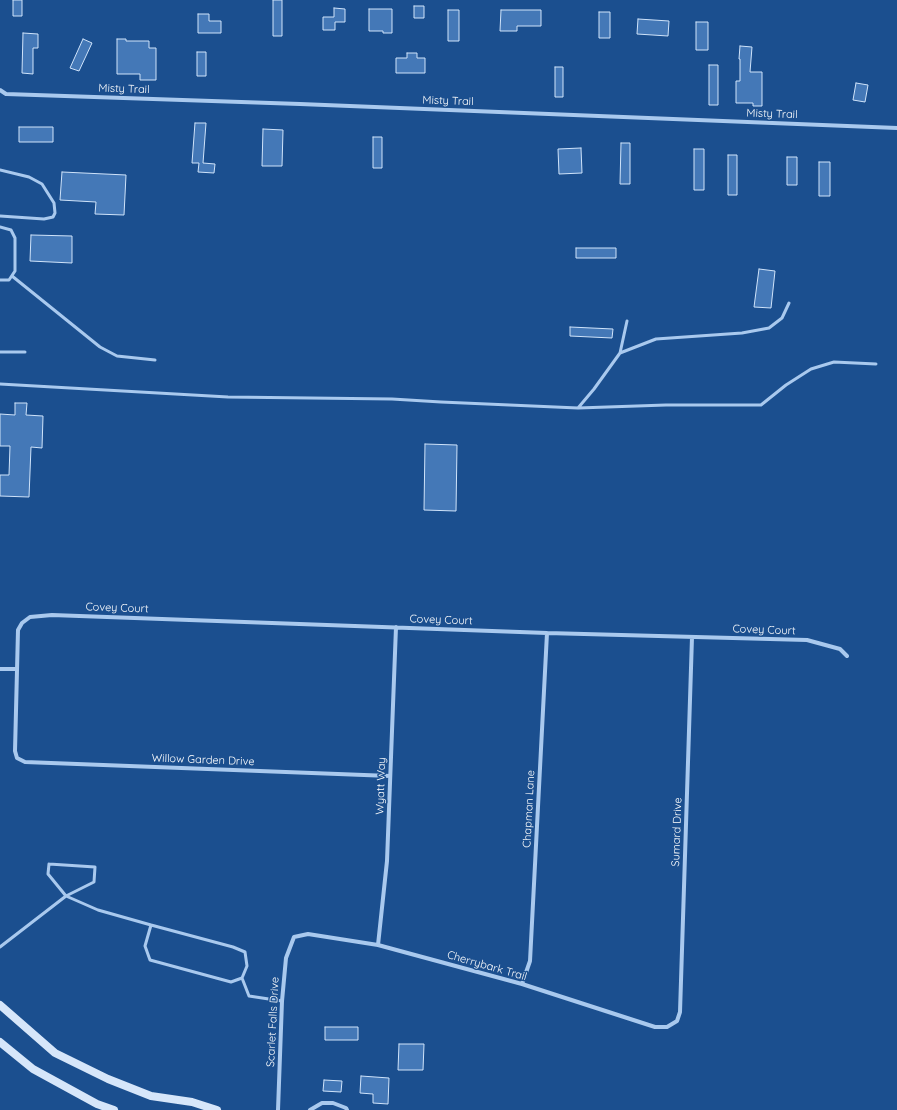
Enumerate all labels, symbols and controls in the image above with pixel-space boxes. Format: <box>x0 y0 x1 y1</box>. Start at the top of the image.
street label: Misty Trail <box>98 82 150 96</box>
street label: Misty Trail <box>422 94 474 108</box>
street label: Misty Trail <box>746 107 798 121</box>
street label: Covey Court <box>85 600 149 616</box>
street label: Covey Court <box>409 612 473 628</box>
street label: Covey Court <box>732 622 796 638</box>
street label: Willow Garden Drive <box>151 752 255 768</box>
street label: Wyatt Way <box>373 757 389 815</box>
street label: Chapman Lane <box>520 770 538 848</box>
street label: Sumard Drive <box>669 797 685 867</box>
street label: Cherrybark Trail <box>446 948 528 984</box>
street label: Scarlet Falls Drive <box>264 976 282 1068</box>

